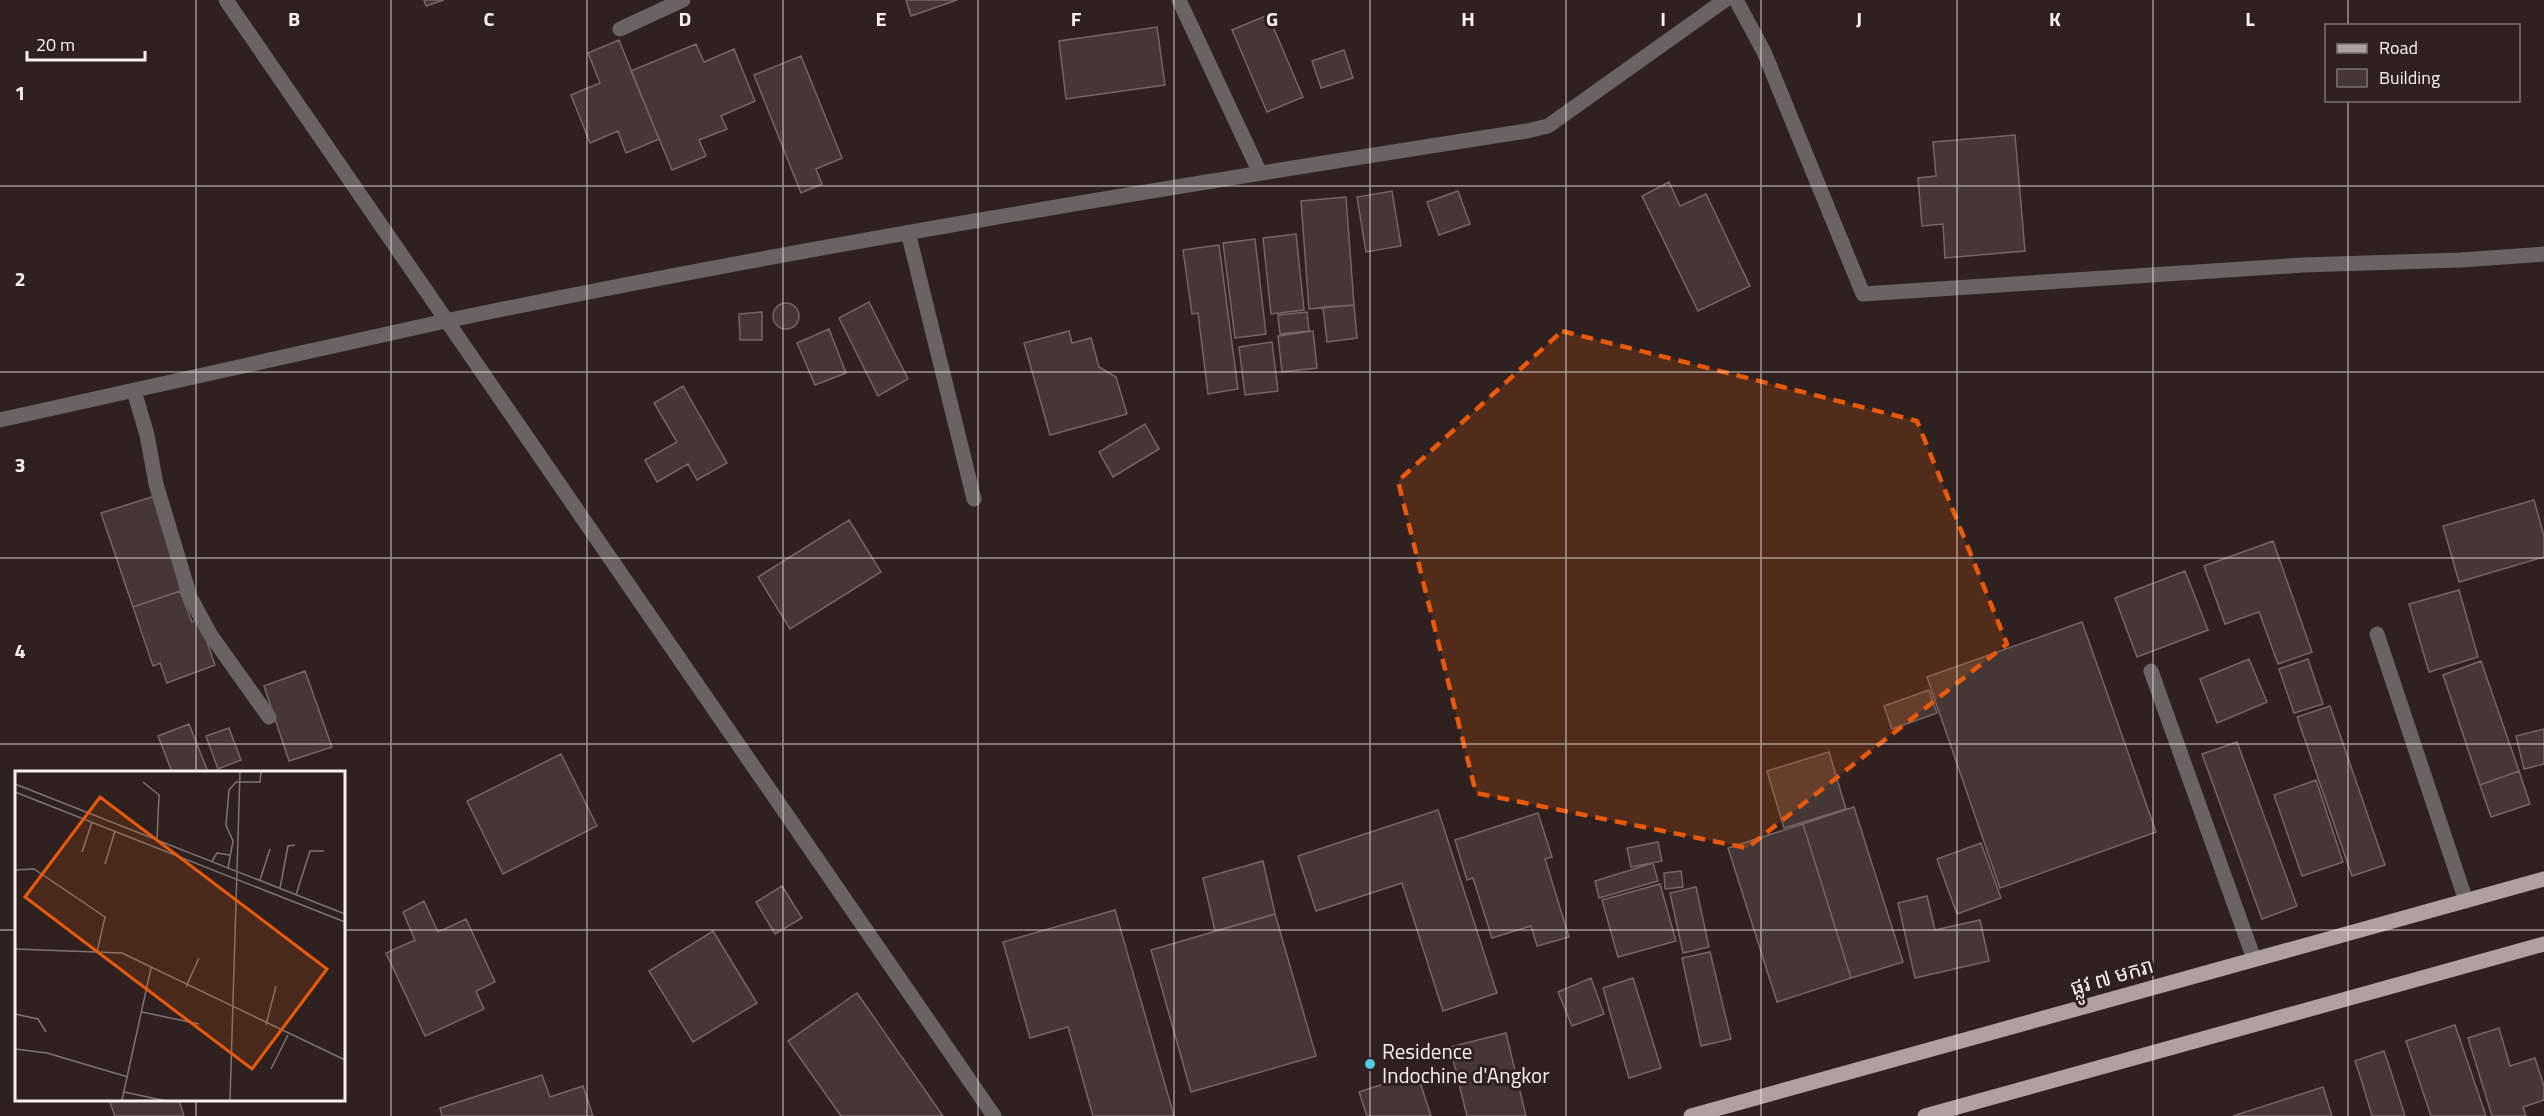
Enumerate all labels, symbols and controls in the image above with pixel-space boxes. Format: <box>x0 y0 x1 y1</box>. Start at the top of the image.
text: B <box>288 3 300 34</box>
text: C <box>484 3 495 34</box>
text: D <box>679 3 691 34</box>
text: E <box>875 3 887 34</box>
text: F <box>1071 3 1082 34</box>
text: G <box>1266 3 1278 34</box>
text: H <box>1461 3 1475 34</box>
text: I <box>1660 3 1666 34</box>
text: J <box>1856 3 1862 34</box>
text: K <box>2049 3 2061 34</box>
text: L <box>2245 3 2255 34</box>
scale bar <box>27 24 146 62</box>
legend <box>2325 24 2520 102</box>
text: 20 m <box>36 31 75 58</box>
text: Road <box>2379 34 2418 61</box>
text: Building <box>2379 64 2440 91</box>
text: 1 <box>14 77 26 108</box>
text: 2 <box>14 263 26 294</box>
text: 3 <box>14 449 26 480</box>
text: 4 <box>14 635 26 666</box>
inset map <box>15 771 345 1101</box>
street label: ផ្លូវ ៧ មករា <box>2066 949 2158 1007</box>
place label: Residence Indochine d'Angkor <box>1382 1035 1549 1091</box>
marker: Residence Indochine d'Angkor <box>1363 1057 1377 1071</box>

